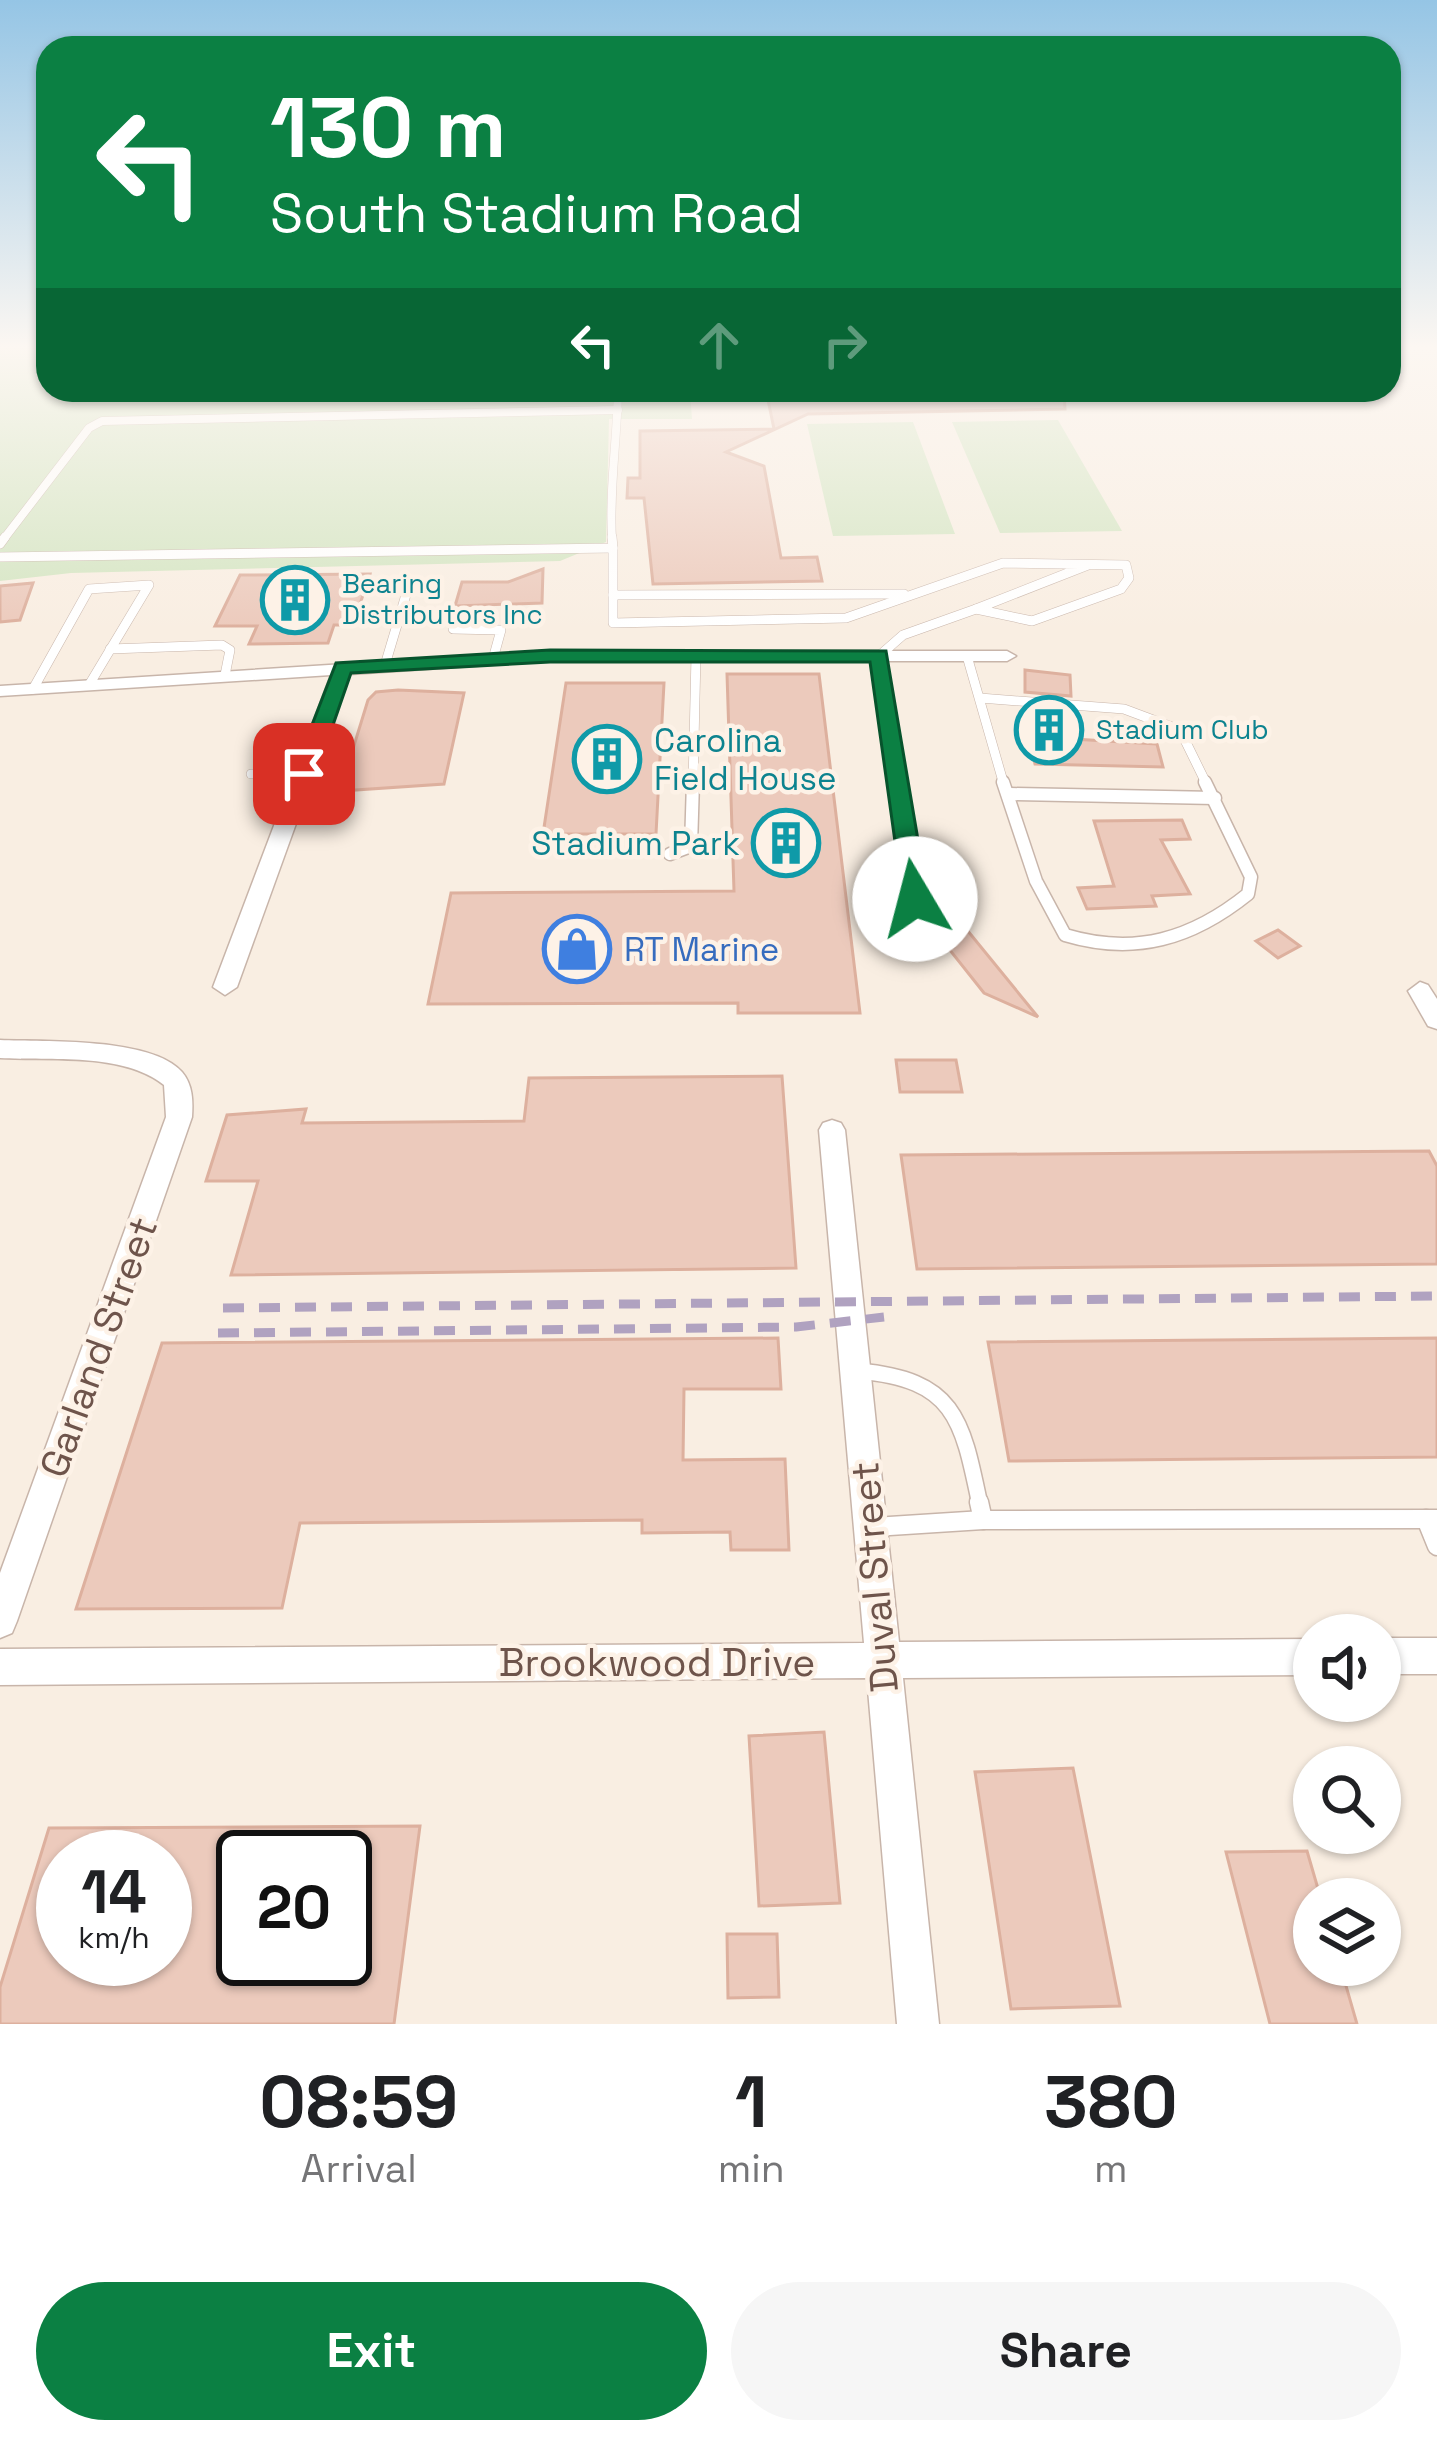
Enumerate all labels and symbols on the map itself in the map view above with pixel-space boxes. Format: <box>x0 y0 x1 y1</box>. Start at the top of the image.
building icon: Bearing Distributors Inc <box>260 565 330 635</box>
place label: Bearing Distributors Inc <box>342 566 543 632</box>
building icon: Stadium Club <box>1014 695 1084 765</box>
place label: Stadium Club <box>1096 712 1269 747</box>
place label: Carolina Field House <box>654 720 836 800</box>
pin <box>253 723 355 825</box>
building icon: Carolina Field House <box>572 724 642 794</box>
building icon: Stadium Park <box>751 808 821 878</box>
place label: Stadium Park <box>531 823 740 865</box>
position arrow <box>852 836 978 962</box>
shop icon: RT Marine <box>542 914 612 984</box>
place label: RT Marine <box>624 929 779 971</box>
street label: Garland Street <box>29 1210 168 1484</box>
street label: Duval Street <box>840 1460 909 1694</box>
street label: Brookwood Drive <box>499 1638 815 1687</box>
speed limit sign: 20 <box>216 1830 372 1986</box>

